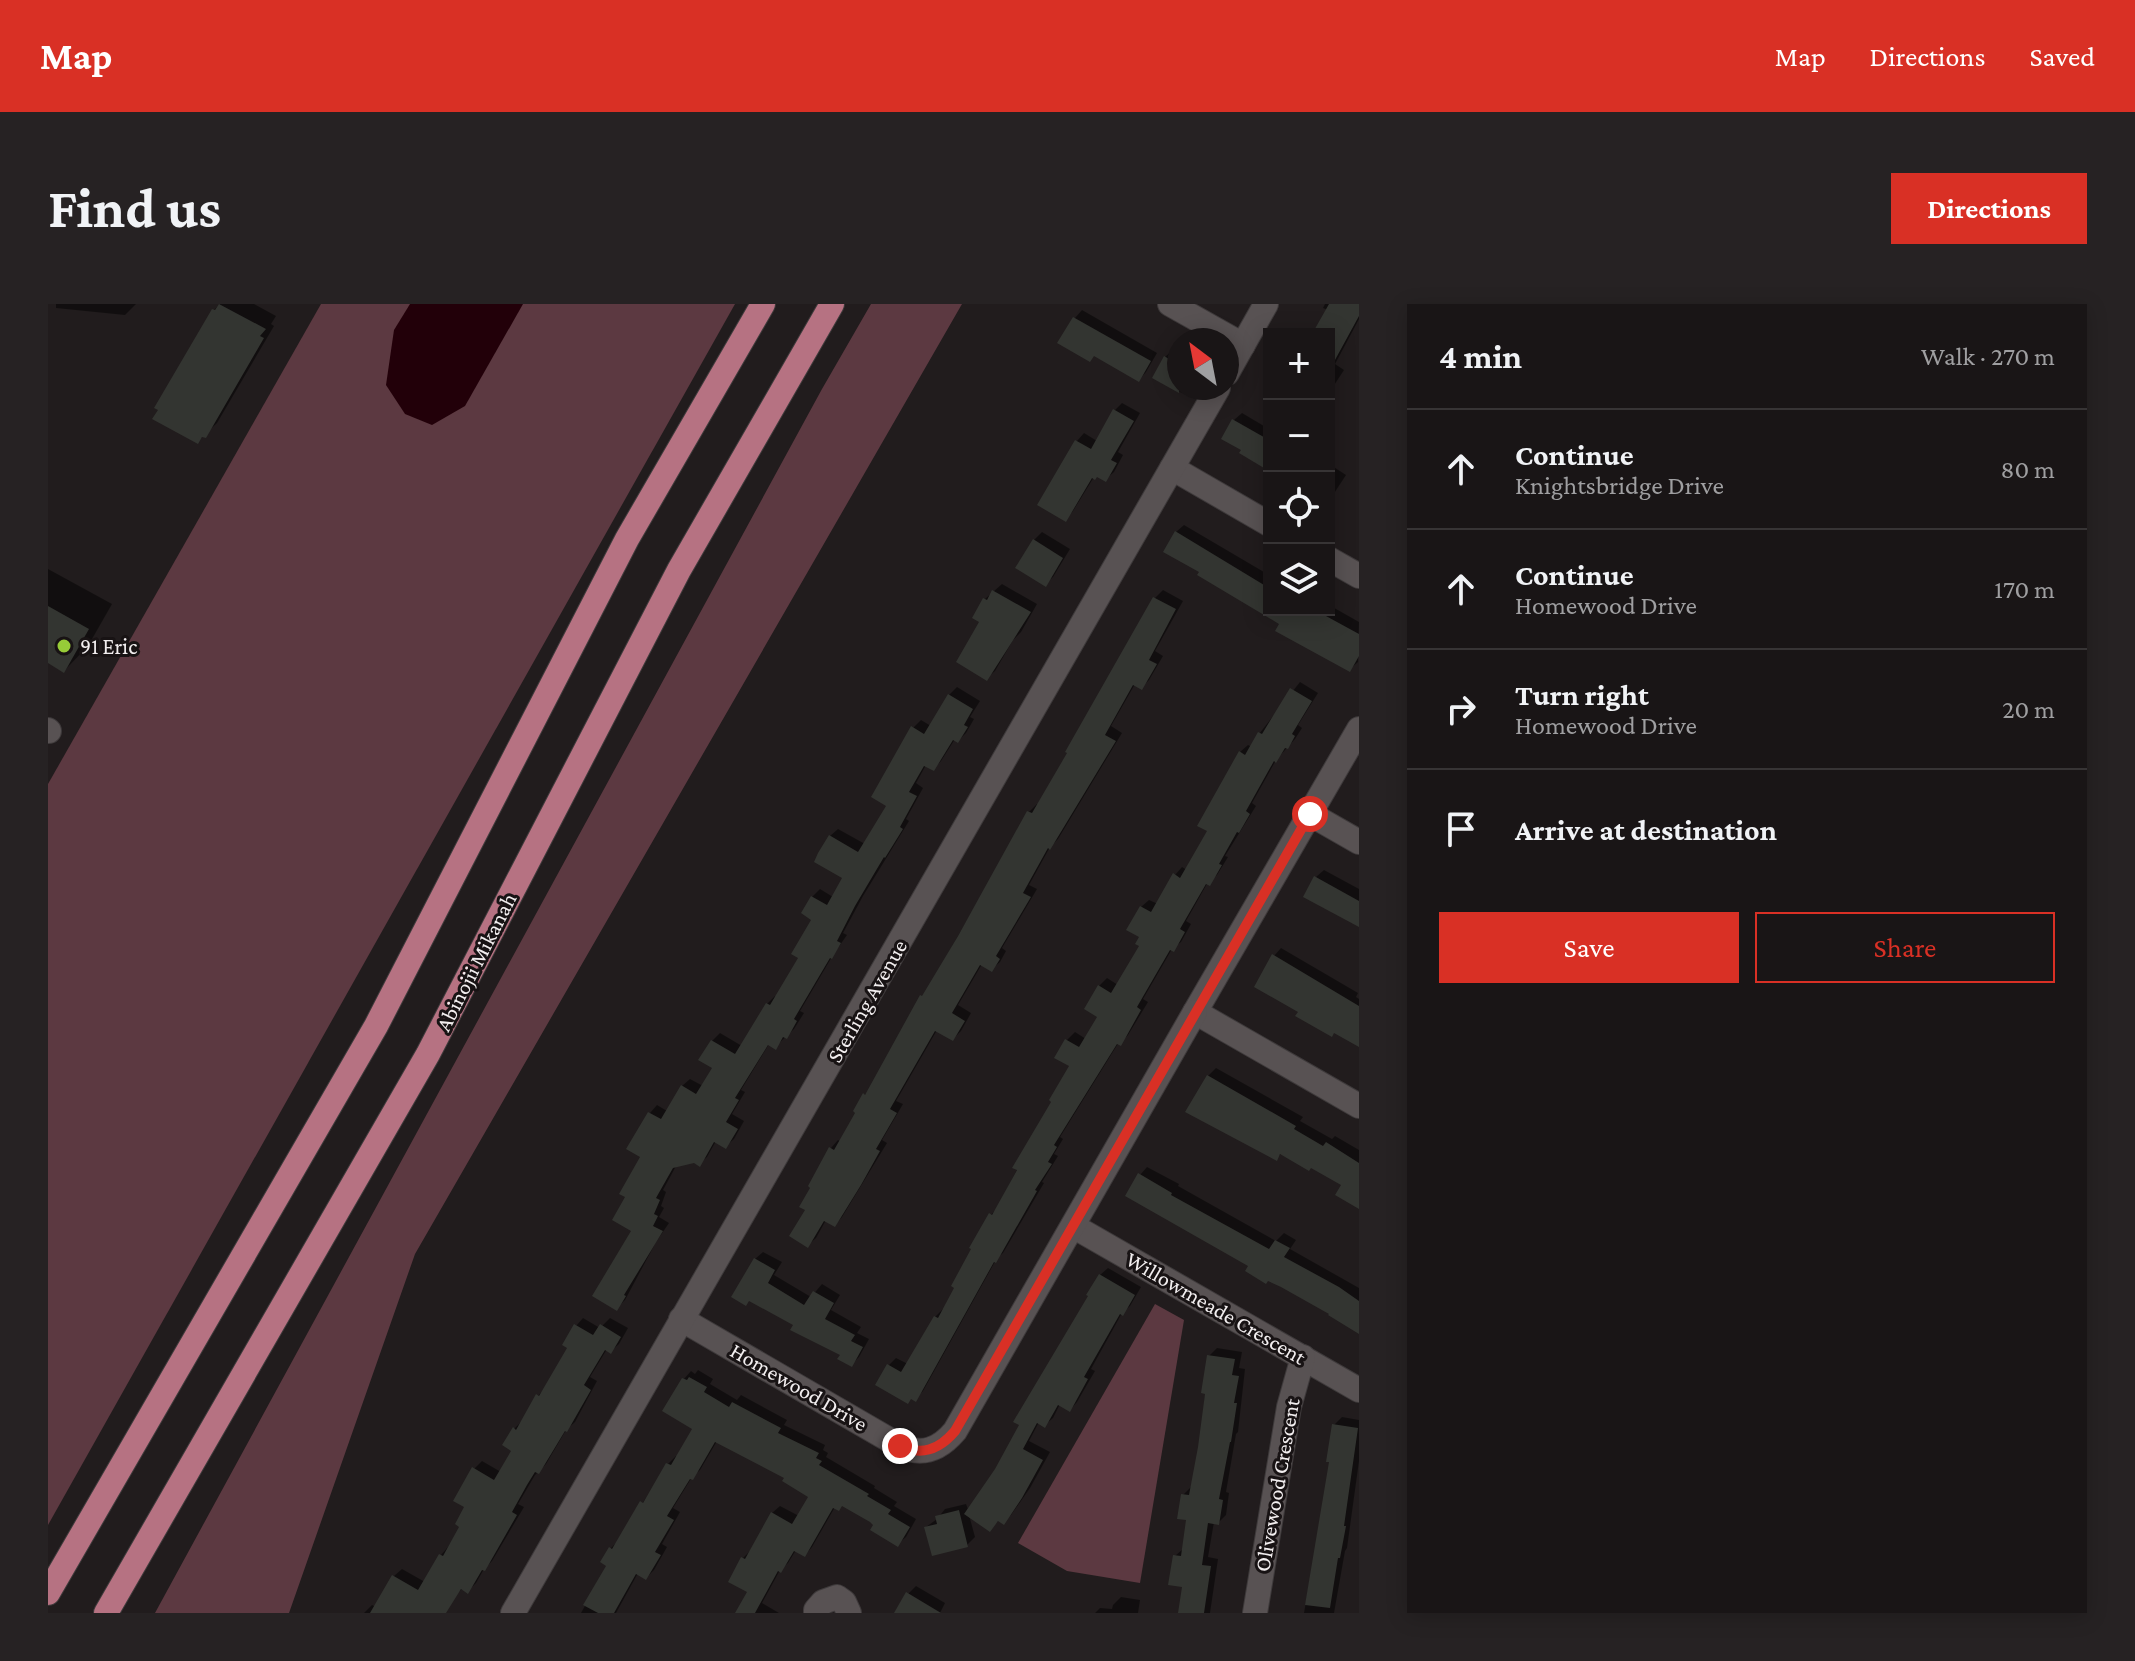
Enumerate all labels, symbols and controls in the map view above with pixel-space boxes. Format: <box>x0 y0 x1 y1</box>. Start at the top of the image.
text: Map <box>40 35 113 77</box>
text: Map <box>1775 41 1826 72</box>
text: Directions <box>1870 41 1985 72</box>
text: Saved <box>2029 41 2095 72</box>
button: Directions <box>1891 173 2087 244</box>
text: Find us <box>48 177 221 239</box>
north arrow <box>1167 328 1239 400</box>
map controls <box>1263 328 1335 616</box>
button: + <box>1263 328 1335 400</box>
text: 4 min <box>1439 338 1522 375</box>
text: Walk · 270 m <box>1921 342 2055 371</box>
button: − <box>1263 400 1335 472</box>
text: Continue <box>1515 438 1634 471</box>
icon: ahead <box>1439 447 1483 491</box>
text: 80 m <box>2001 455 2055 484</box>
text: Knightsbridge Drive <box>1515 471 1724 500</box>
button: locate <box>1263 472 1335 544</box>
button: layers <box>1263 544 1335 616</box>
text: Continue <box>1515 558 1634 591</box>
icon: ahead <box>1439 567 1483 611</box>
text: 170 m <box>1994 575 2055 604</box>
text: Homewood Drive <box>1515 591 1697 620</box>
place label: 91 Eric <box>80 634 137 659</box>
marker: 91 Eric <box>55 637 73 655</box>
text: Turn right <box>1515 678 1649 711</box>
icon: right <box>1439 687 1483 731</box>
text: 20 m <box>2002 695 2055 724</box>
text: Homewood Drive <box>1515 711 1697 740</box>
route start <box>1292 796 1328 832</box>
icon: arrive <box>1439 807 1483 851</box>
text: Arrive at destination <box>1515 813 1777 846</box>
street label: Abinojii Mikanah <box>430 889 522 1035</box>
button: Save <box>1439 912 1739 983</box>
button: Share <box>1755 912 2055 983</box>
street label: Sterling Avenue <box>822 935 912 1067</box>
street label: Willowmeade Crescent <box>1122 1246 1311 1370</box>
street label: Homewood Drive <box>726 1338 872 1436</box>
street label: Olivewood Crescent <box>1249 1396 1305 1574</box>
route end <box>882 1428 918 1464</box>

